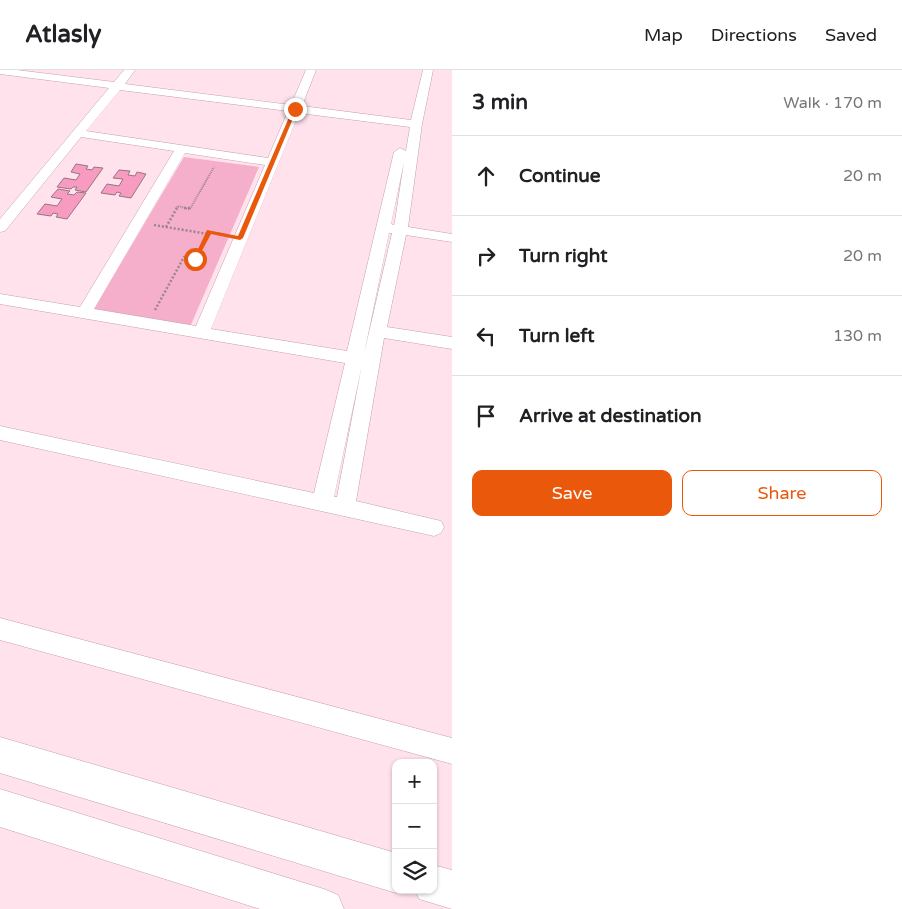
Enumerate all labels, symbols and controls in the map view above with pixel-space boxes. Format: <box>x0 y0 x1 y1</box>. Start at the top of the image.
text: Atlasly <box>25 20 101 49</box>
text: Map <box>644 24 683 46</box>
text: Directions <box>711 24 797 46</box>
text: Saved <box>825 24 877 46</box>
text: 3 min <box>472 90 528 115</box>
text: Walk · 170 m <box>783 93 882 113</box>
route end <box>284 98 307 121</box>
icon: ahead <box>472 162 500 190</box>
text: Continue <box>519 165 601 187</box>
text: 20 m <box>843 166 882 186</box>
icon: right <box>472 242 500 270</box>
text: Turn right <box>519 245 607 267</box>
text: 20 m <box>843 246 882 266</box>
route start <box>184 248 207 271</box>
icon: left <box>472 322 500 350</box>
text: Turn left <box>519 325 595 347</box>
text: 130 m <box>833 326 882 346</box>
icon: arrive <box>472 402 500 430</box>
text: Arrive at destination <box>519 405 702 427</box>
button: Save <box>472 470 672 516</box>
button: Share <box>682 470 882 516</box>
map controls <box>392 759 437 894</box>
button: + <box>392 759 437 804</box>
button: − <box>392 804 437 849</box>
button: layers <box>392 849 437 894</box>

